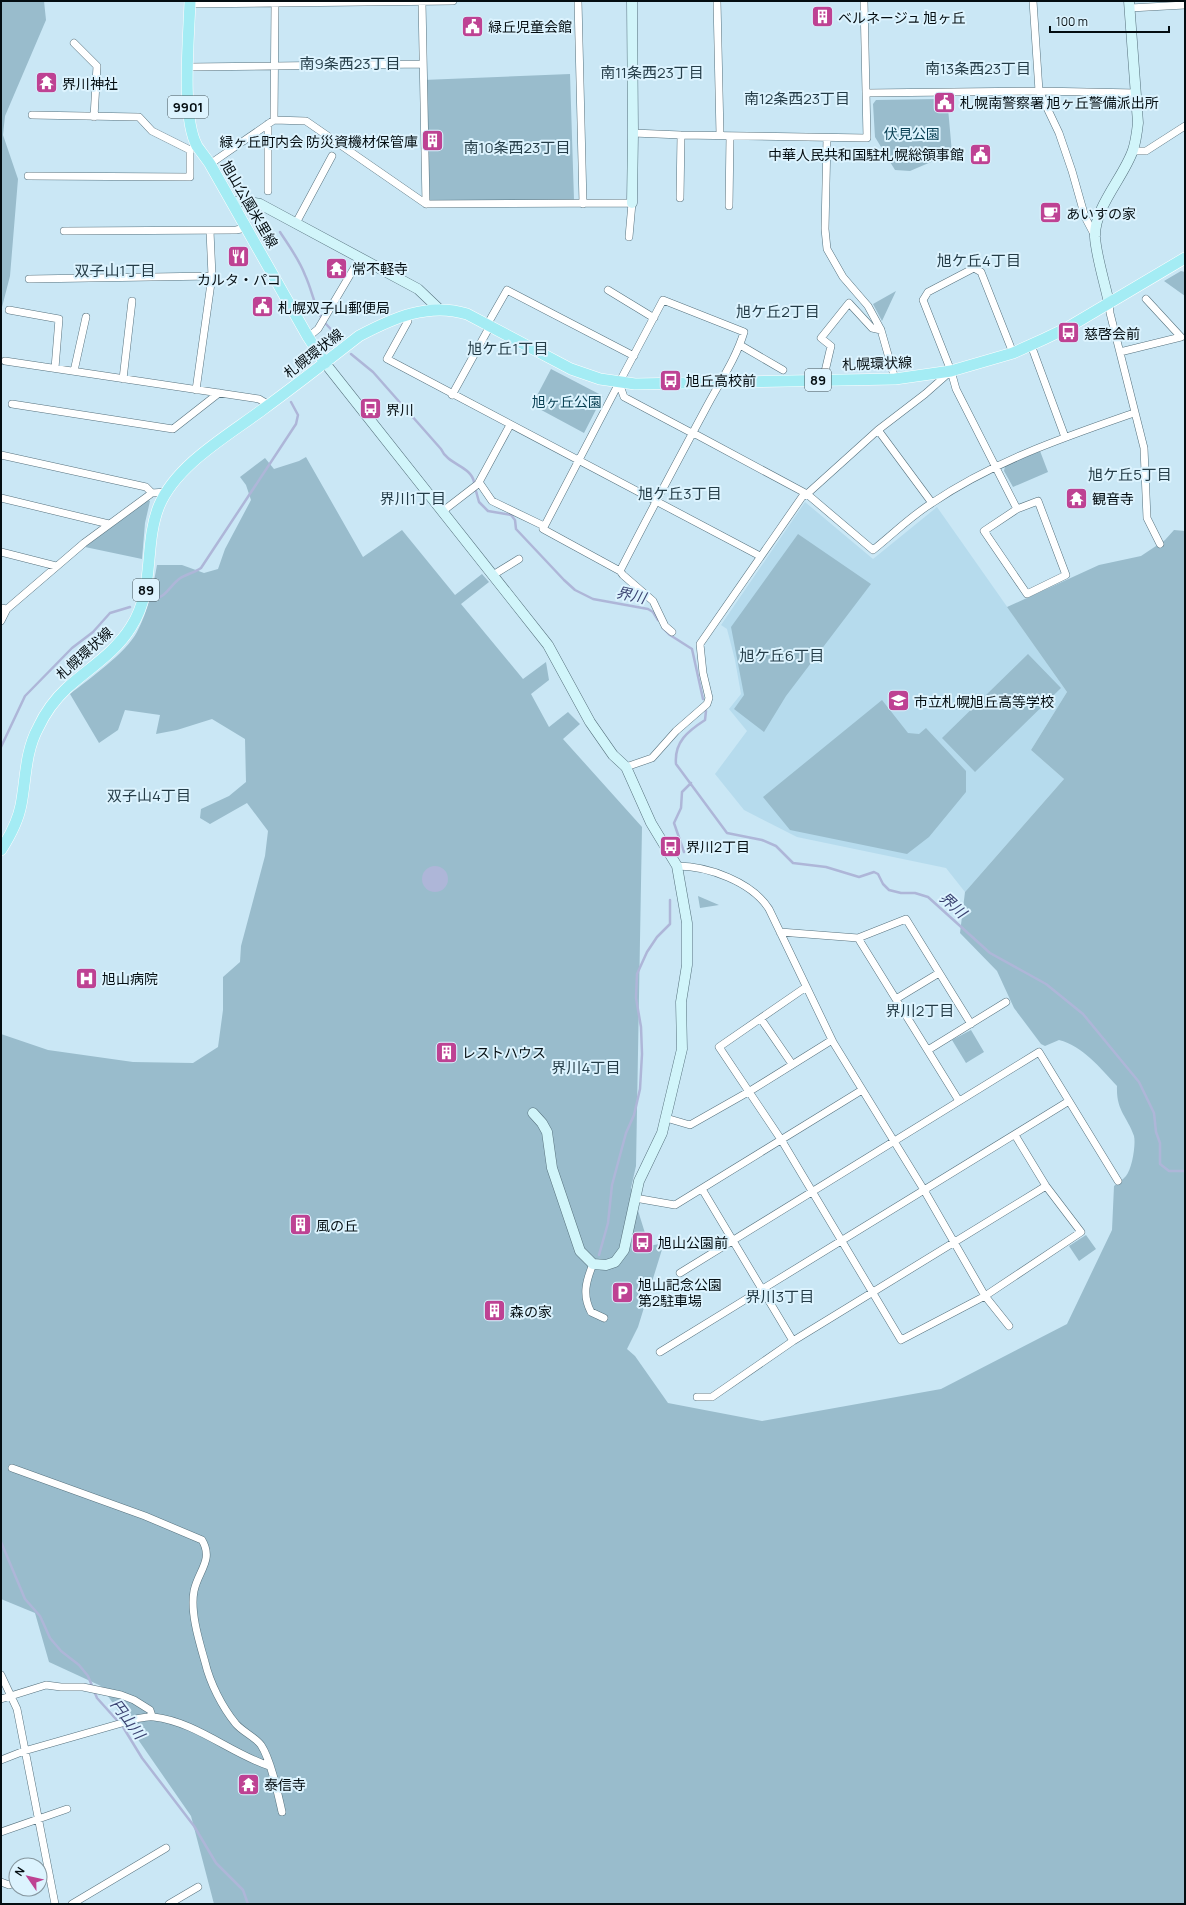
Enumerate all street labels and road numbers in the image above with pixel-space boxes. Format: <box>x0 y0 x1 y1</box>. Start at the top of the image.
road number: 9901 <box>168 96 208 118</box>
street label: 旭山公園米里線 <box>217 157 283 251</box>
street label: 札幌環状線 <box>280 324 346 382</box>
street label: 札幌環状線 <box>842 352 912 374</box>
road number: 89 <box>805 369 831 391</box>
road number: 89 <box>133 579 159 601</box>
street label: 札幌環状線 <box>52 623 116 683</box>

